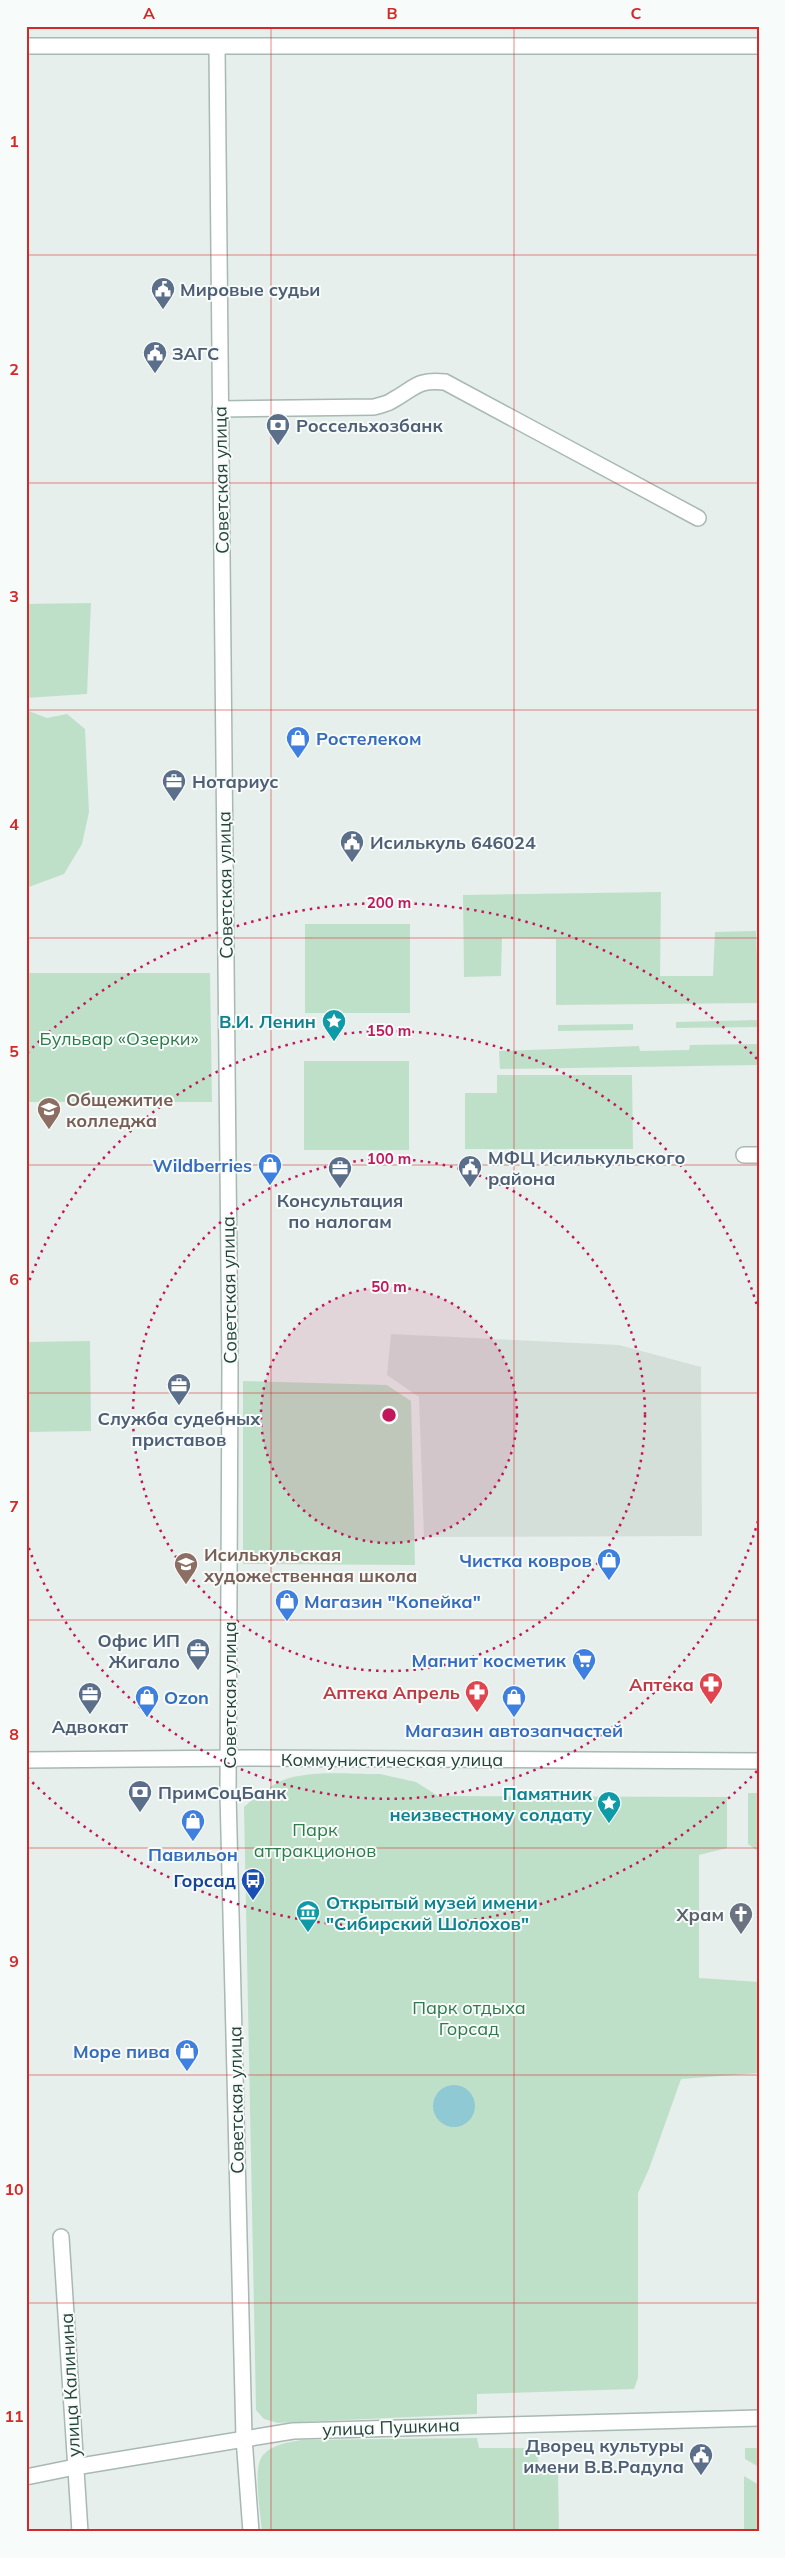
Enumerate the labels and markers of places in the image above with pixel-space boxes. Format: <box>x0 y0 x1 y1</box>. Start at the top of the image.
public building icon: Мировые судьи <box>150 276 176 310</box>
place label: Мировые судьи <box>180 278 320 301</box>
public building icon: ЗАГС <box>142 340 168 374</box>
place label: ЗАГС <box>172 342 219 365</box>
bank icon: Россельхозбанк <box>265 412 291 446</box>
place label: Россельхозбанк <box>296 414 443 437</box>
shop icon: Ростелеком <box>285 725 311 759</box>
place label: Ростелеком <box>316 727 421 750</box>
office icon: Нотариус <box>161 768 187 802</box>
place label: Нотариус <box>192 770 279 793</box>
public building icon: Исилькуль 646024 <box>339 829 365 863</box>
place label: Исилькуль 646024 <box>370 831 536 854</box>
place icon: В.И. Ленин <box>321 1008 347 1042</box>
place label: В.И. Ленин <box>219 1010 316 1033</box>
place label: Общежитие колледжа <box>66 1088 173 1132</box>
school or university icon: Общежитие колледжа <box>36 1096 62 1130</box>
place label: МФЦ Исилькульского района <box>488 1146 686 1190</box>
shop icon: Wildberries <box>257 1152 283 1186</box>
place label: Wildberries <box>153 1154 252 1177</box>
public building icon: МФЦ Исилькульского района <box>457 1154 483 1188</box>
office icon: Консультация по налогам <box>327 1155 353 1189</box>
place label: Консультация по налогам <box>277 1189 403 1233</box>
office icon: Служба судебных приставов <box>166 1372 192 1406</box>
centre of rings <box>380 1406 398 1424</box>
place label: Служба судебных приставов <box>98 1407 261 1451</box>
place label: Исилькульская художественная школа <box>203 1543 418 1587</box>
shop icon: Чистка ковров <box>596 1547 622 1581</box>
place label: Чистка ковров <box>459 1549 592 1572</box>
school or university icon: Исилькульская художественная школа <box>173 1551 199 1585</box>
shop icon: Магазин "Копейка" <box>274 1588 300 1622</box>
place label: Магазин "Копейка" <box>304 1590 481 1613</box>
place label: Офис ИП Жигало <box>98 1629 180 1673</box>
office icon: Офис ИП Жигало <box>185 1637 211 1671</box>
supermarket icon: Магнит косметик <box>571 1647 597 1681</box>
place label: Магнит косметик <box>411 1649 567 1672</box>
pharmacy icon: Аптека <box>698 1671 724 1705</box>
place label: Аптека <box>629 1673 694 1696</box>
pharmacy icon: Аптека Апрель <box>464 1679 490 1713</box>
office icon: Адвокат <box>77 1681 103 1715</box>
place label: Аптека Апрель <box>323 1681 460 1704</box>
shop icon: Ozon <box>134 1684 160 1718</box>
shop icon: Магазин автозапчастей <box>501 1684 527 1718</box>
place label: Ozon <box>164 1686 209 1709</box>
place label: Адвокат <box>52 1715 129 1738</box>
place label: Магазин автозапчастей <box>405 1719 623 1742</box>
bank icon: ПримСоцБанк <box>127 1779 153 1813</box>
place label: ПримСоцБанк <box>158 1781 287 1804</box>
place label: Памятник неизвестному солдату <box>389 1782 593 1826</box>
place icon: Памятник неизвестному солдату <box>596 1790 622 1824</box>
shop icon: Павильон <box>180 1808 206 1842</box>
place label: Павильон <box>148 1843 238 1866</box>
bus stop icon: Горсад <box>240 1867 266 1901</box>
place label: Горсад <box>173 1869 237 1892</box>
place label: Открытый музей имени "Сибирский Шолохов" <box>326 1891 538 1935</box>
museum icon: Открытый музей имени "Сибирский Шолохов" <box>295 1899 321 1933</box>
church icon: Храм <box>728 1901 754 1935</box>
place label: Храм <box>676 1903 724 1926</box>
shop icon: Море пива <box>174 2038 200 2072</box>
place label: Море пива <box>73 2040 170 2063</box>
place label: Дворец культуры имени В.В.Радула <box>523 2434 684 2478</box>
public building icon: Дворец культуры имени В.В.Радула <box>688 2442 714 2476</box>

